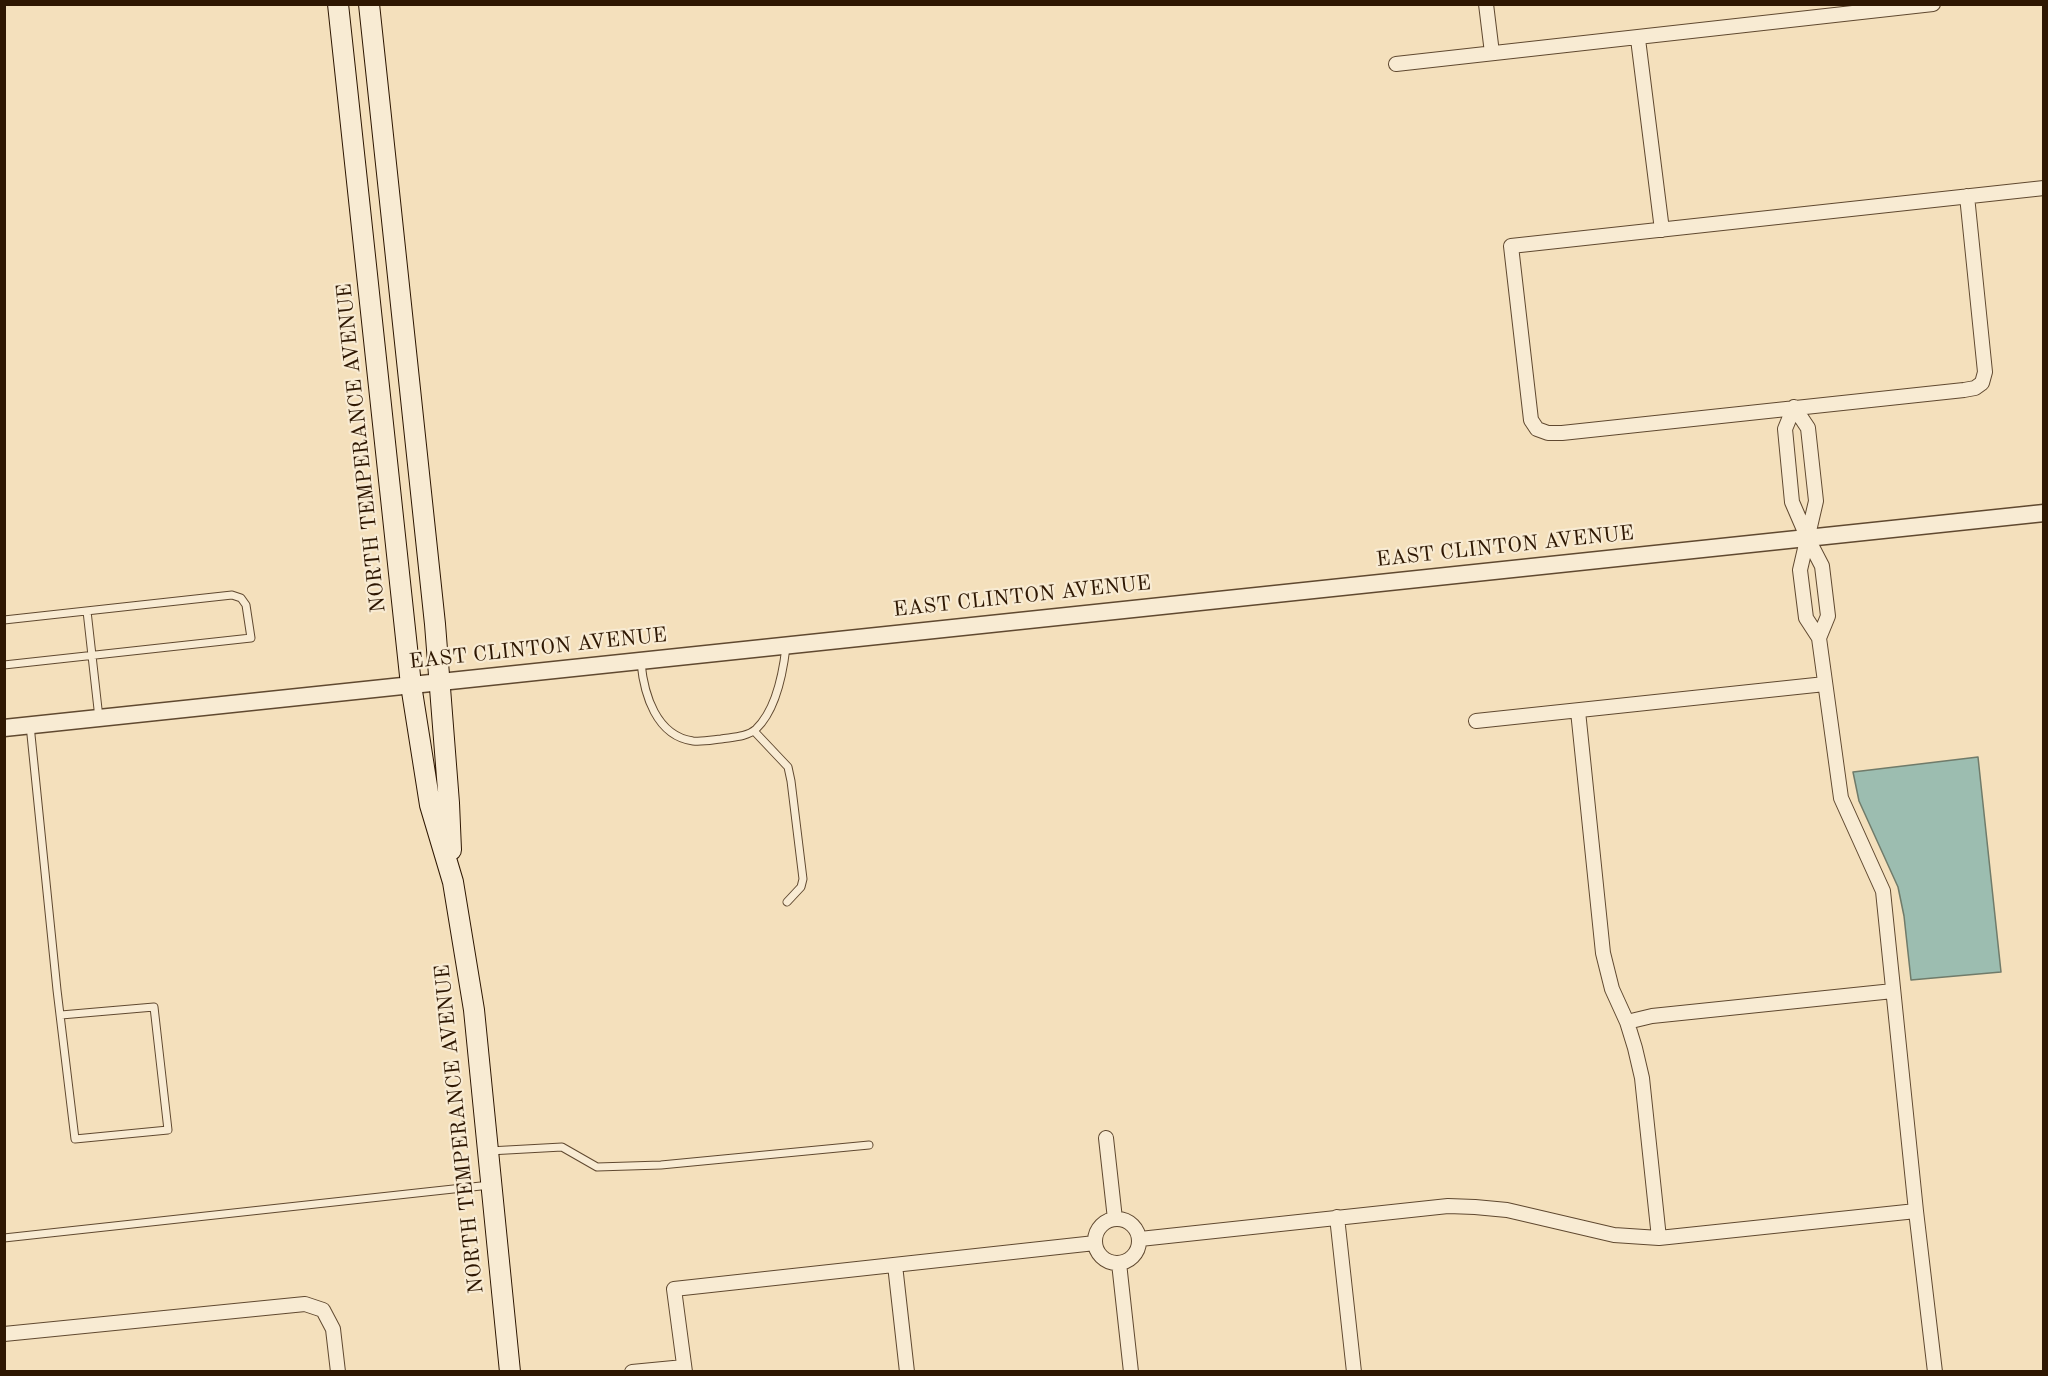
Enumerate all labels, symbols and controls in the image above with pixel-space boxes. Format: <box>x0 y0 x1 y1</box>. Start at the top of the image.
street label: NORTH TEMPERANCE AVENUE <box>332 282 392 614</box>
street label: EAST CLINTON AVENUE <box>1375 521 1635 573</box>
street label: EAST CLINTON AVENUE <box>892 571 1152 623</box>
street label: EAST CLINTON AVENUE <box>408 623 668 675</box>
street label: NORTH TEMPERANCE AVENUE <box>430 963 490 1295</box>

